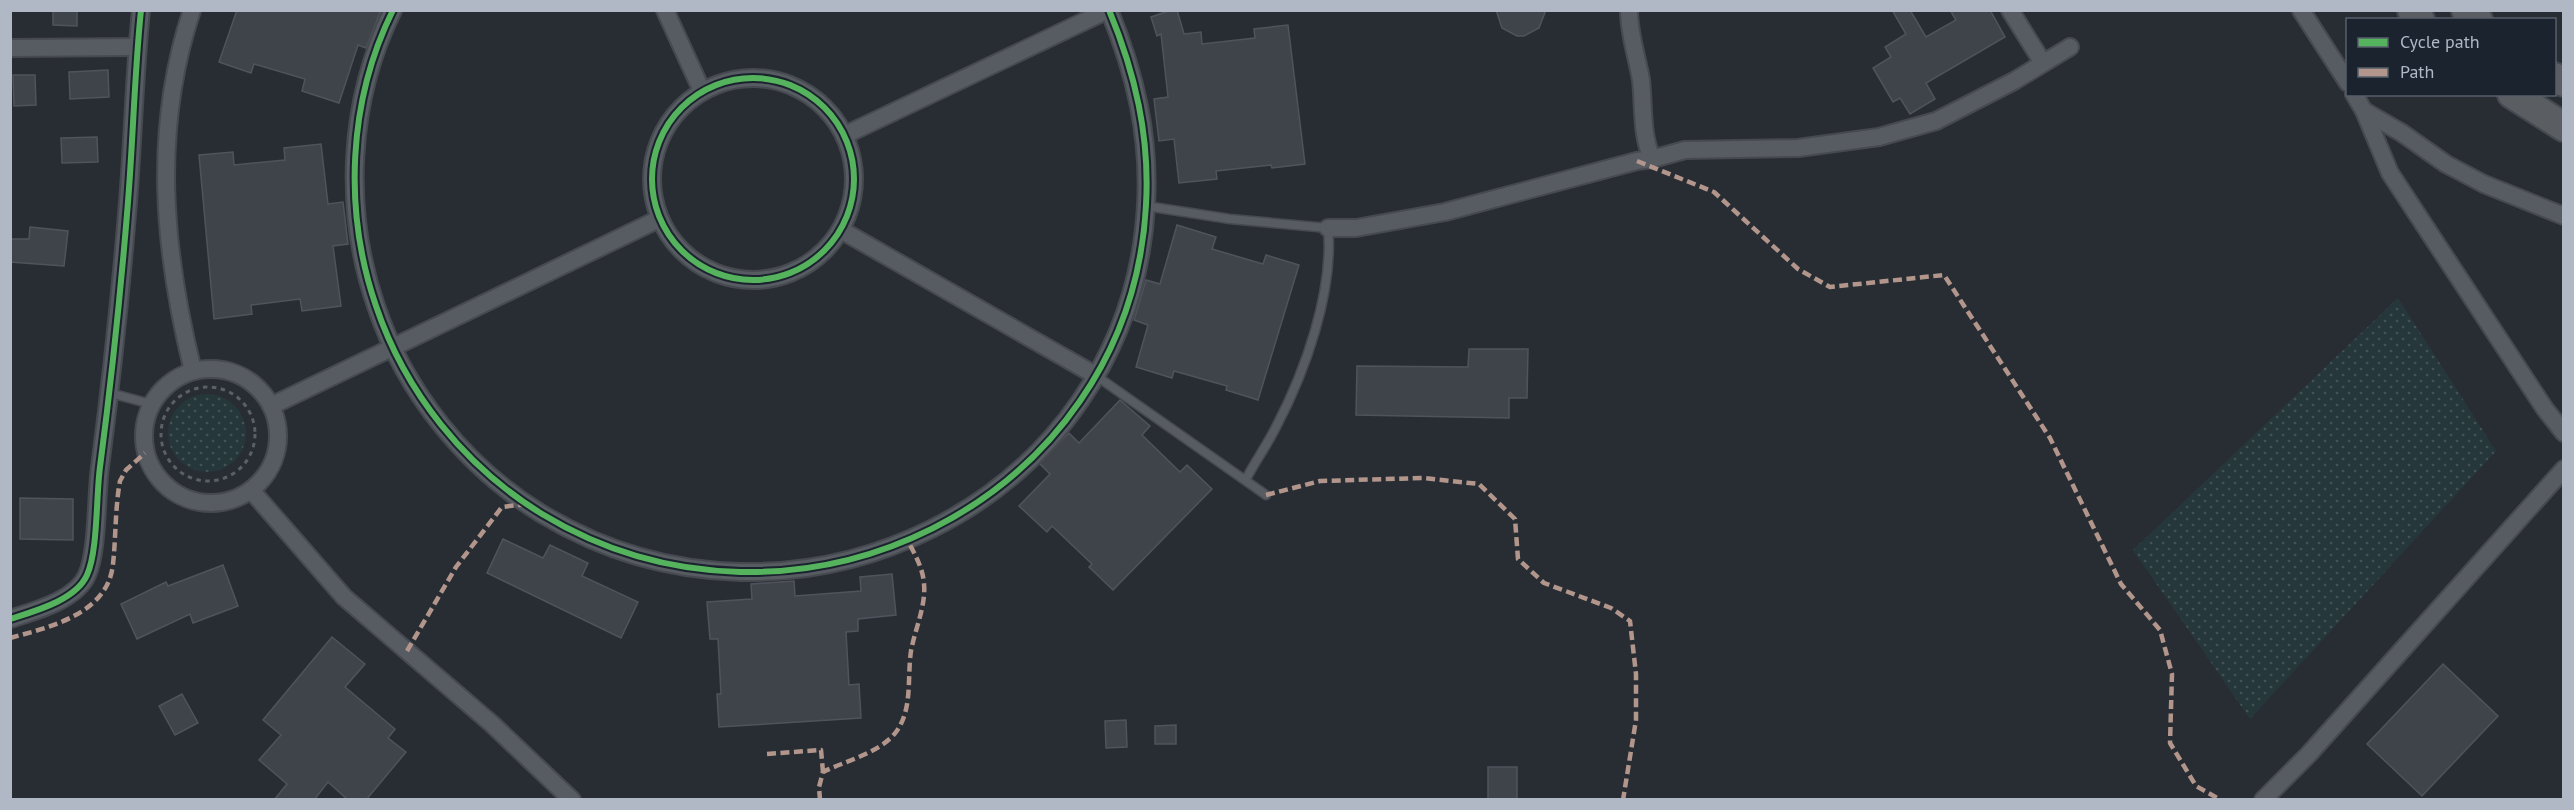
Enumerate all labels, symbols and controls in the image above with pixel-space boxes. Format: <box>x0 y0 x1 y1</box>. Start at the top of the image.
legend <box>2346 18 2556 96</box>
text: Cycle path <box>2400 30 2480 53</box>
text: Path <box>2400 60 2434 83</box>

